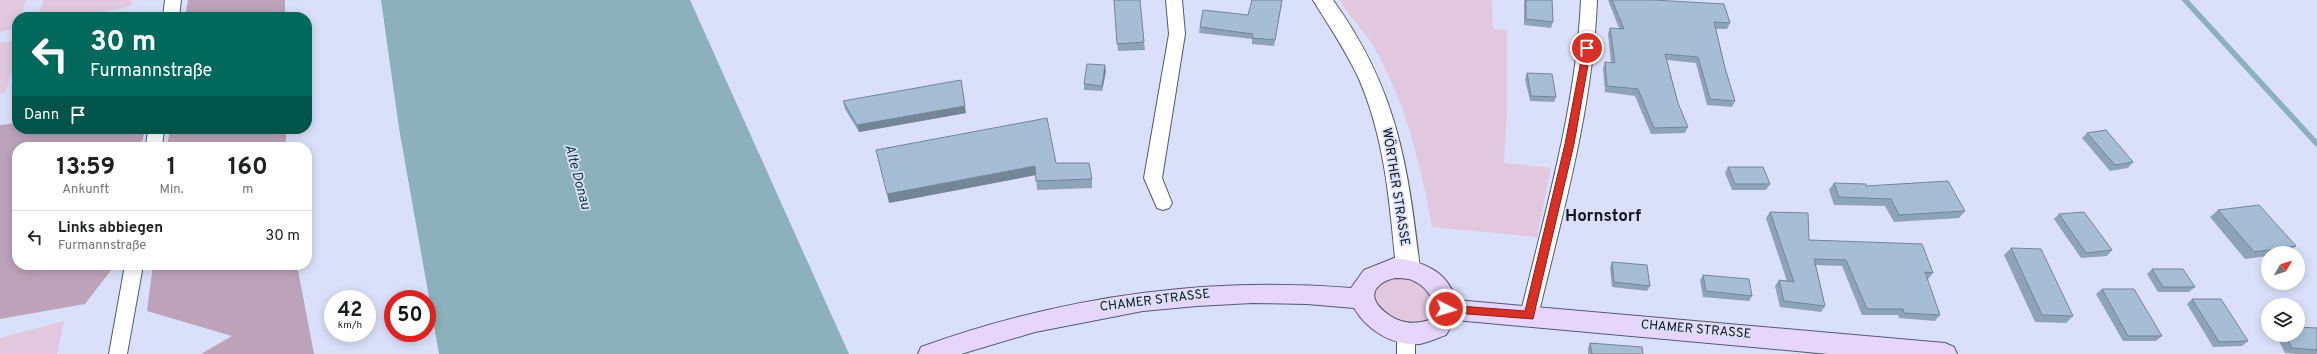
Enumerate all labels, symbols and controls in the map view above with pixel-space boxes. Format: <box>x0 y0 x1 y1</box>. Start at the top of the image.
text: 30 m <box>90 25 156 61</box>
icon: left <box>24 28 76 80</box>
pin <box>1570 31 1604 65</box>
icon: arrive <box>1576 37 1598 59</box>
text: Furmannstraße <box>90 60 212 83</box>
icon: arrive <box>67 104 89 126</box>
text: Dann <box>24 106 59 125</box>
street label: WÖRTHER STRASSE <box>1378 126 1414 247</box>
water label: Alte Donau <box>560 143 594 212</box>
text: 13:59 <box>56 153 115 183</box>
text: 1 <box>167 153 176 183</box>
text: 160 <box>228 153 268 183</box>
text: Ankunft <box>62 182 109 198</box>
text: Min. <box>160 182 184 198</box>
text: m <box>242 182 253 198</box>
district label: Hornstorf <box>1565 206 1641 228</box>
text: Links abbiegen <box>58 219 163 238</box>
icon: left <box>24 226 46 248</box>
text: 30 m <box>265 227 300 246</box>
text: Furmannstraße <box>58 238 146 254</box>
north arrow <box>2261 246 2305 290</box>
map controls <box>2261 246 2305 342</box>
street label: CHAMER STRASSE <box>1099 286 1211 316</box>
position arrow <box>1425 288 1467 330</box>
speed limit sign: 50 <box>384 290 436 342</box>
text: 42 <box>337 298 363 324</box>
button: layers <box>2261 298 2305 342</box>
street label: CHAMER STRASSE <box>1640 317 1752 343</box>
text: km/h <box>338 319 362 332</box>

